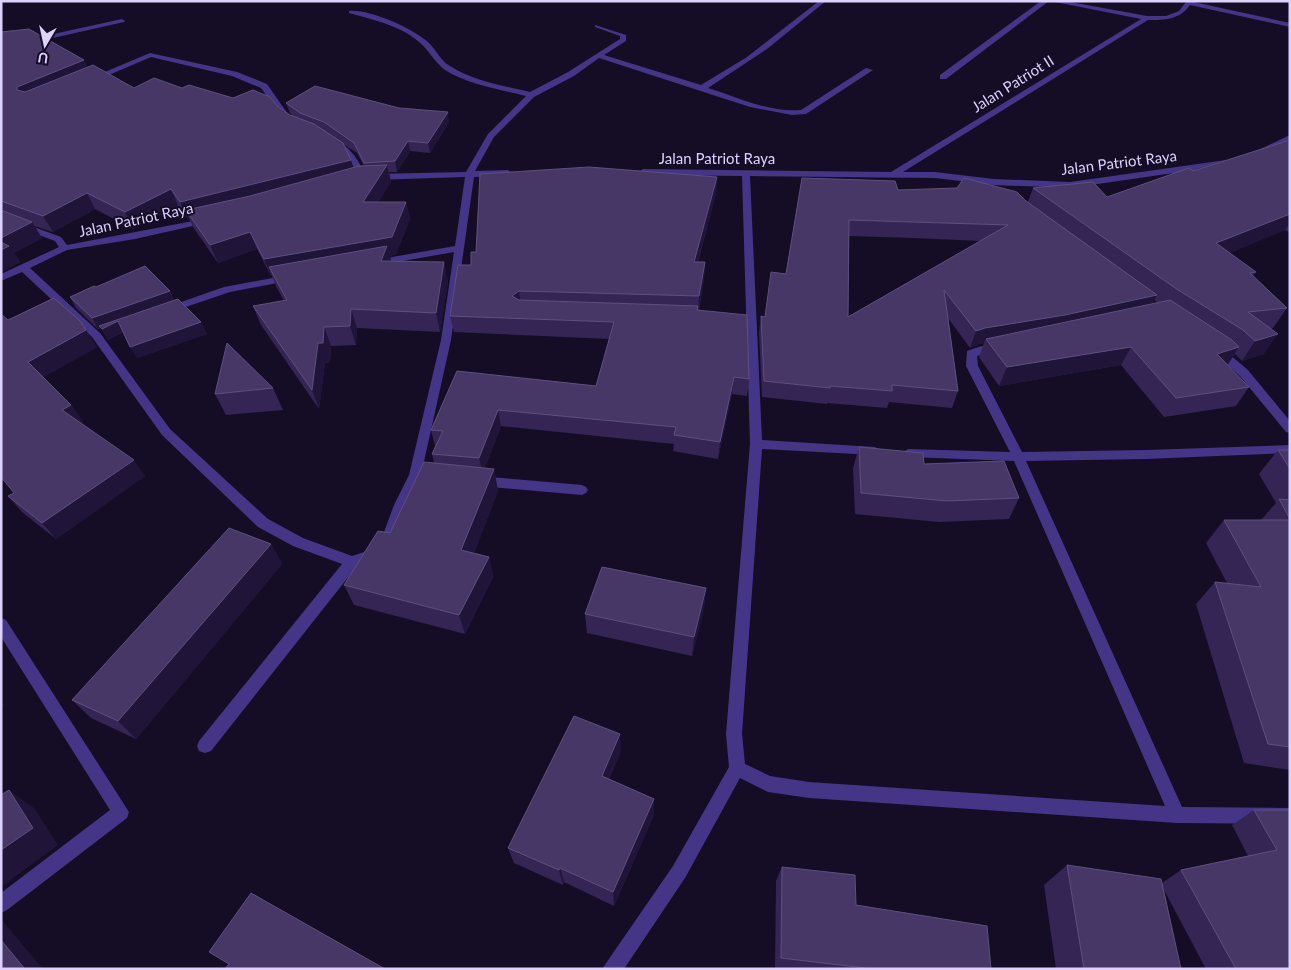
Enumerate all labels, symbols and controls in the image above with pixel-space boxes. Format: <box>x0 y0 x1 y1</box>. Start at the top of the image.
north arrow <box>20 20 70 70</box>
text: U <box>36 49 49 68</box>
street label: Jalan Patriot II <box>968 51 1057 115</box>
street label: Jalan Patriot Raya <box>1060 146 1178 178</box>
street label: Jalan Patriot Raya <box>659 149 775 167</box>
street label: Jalan Patriot Raya <box>77 198 195 240</box>

